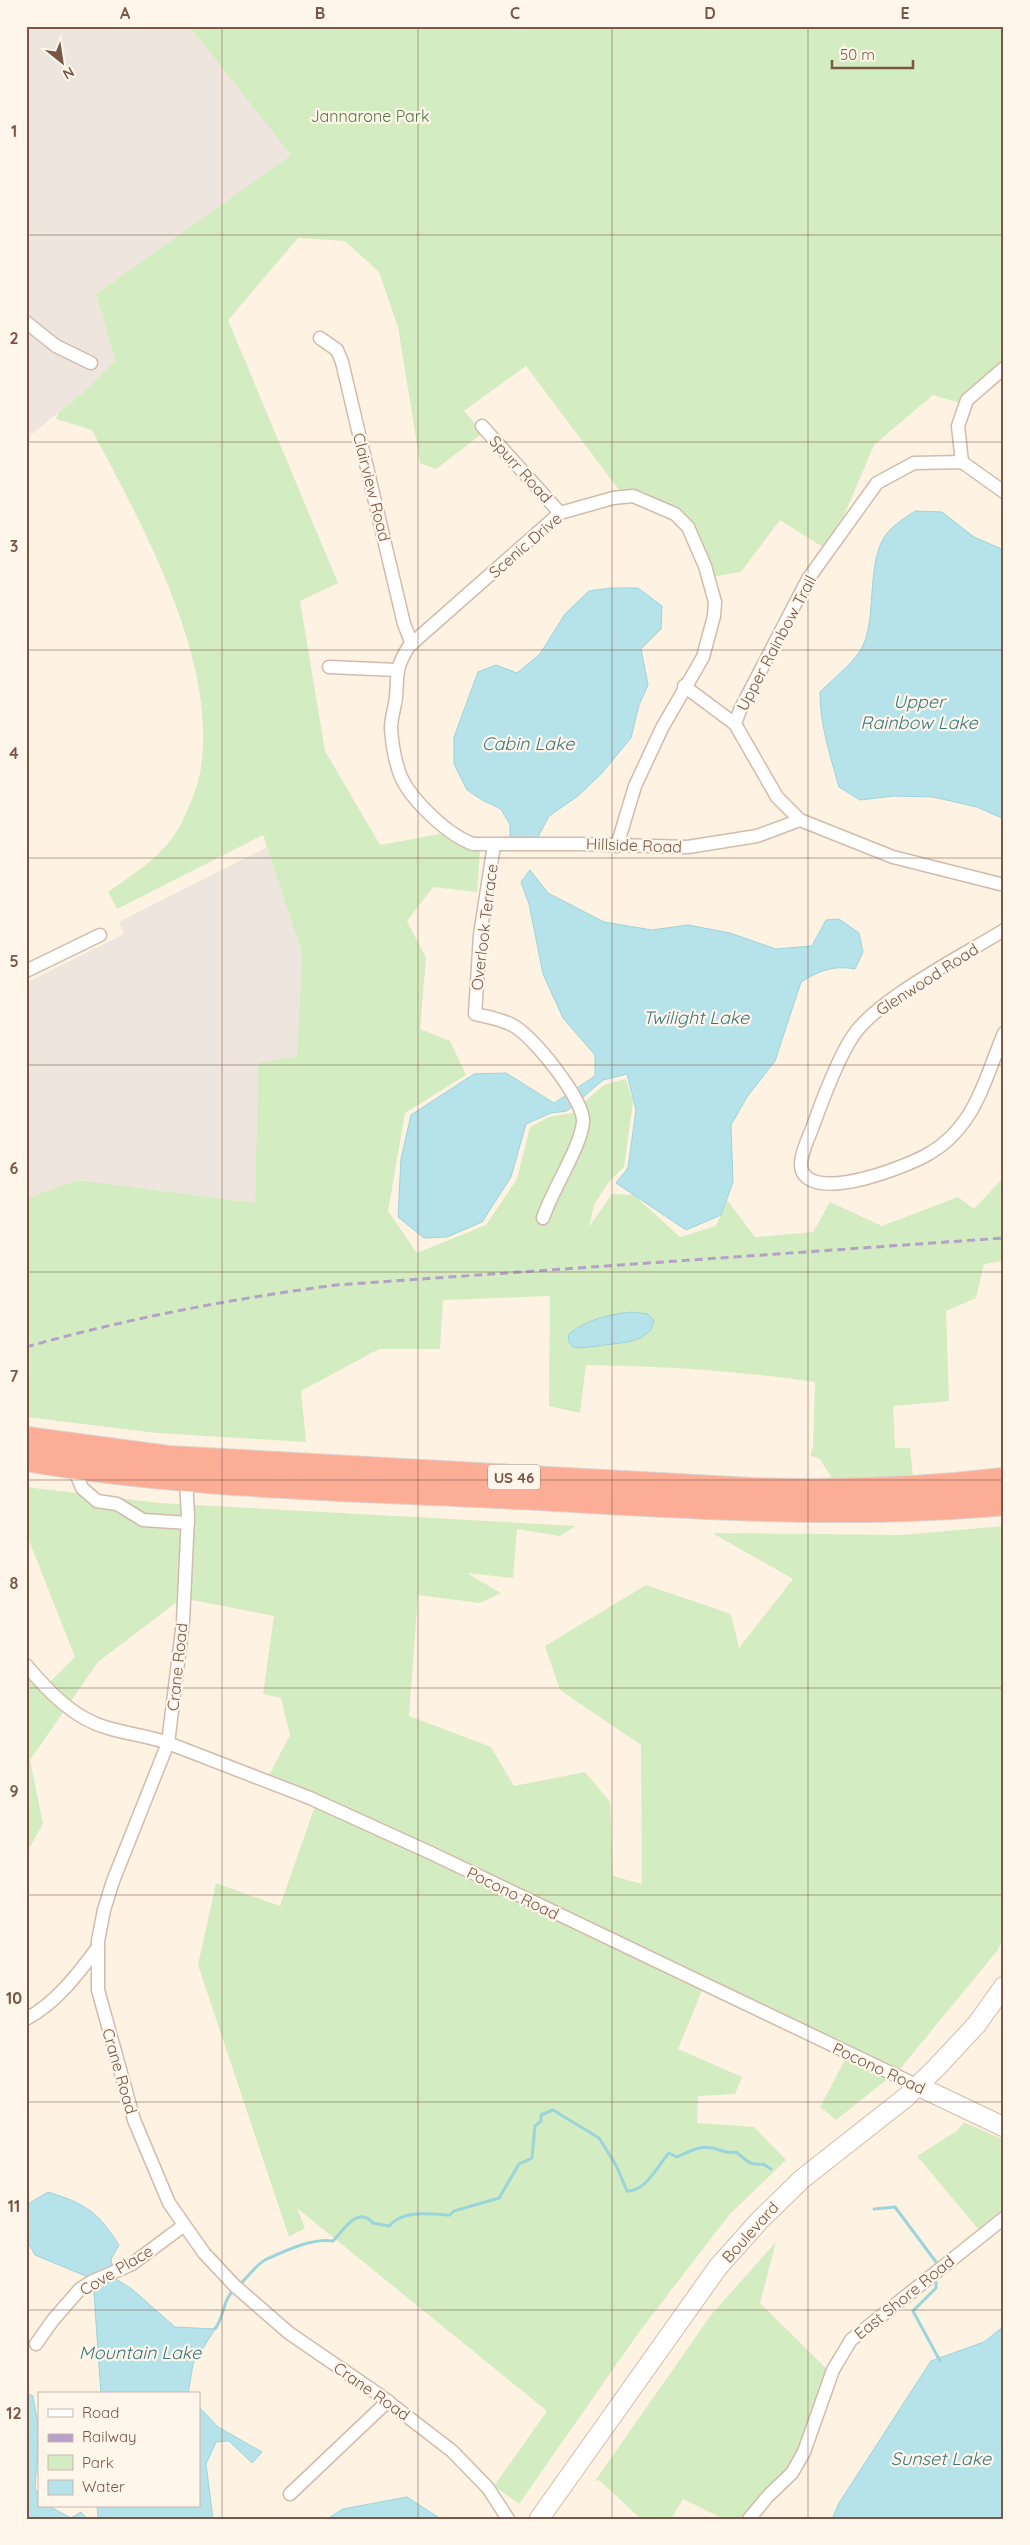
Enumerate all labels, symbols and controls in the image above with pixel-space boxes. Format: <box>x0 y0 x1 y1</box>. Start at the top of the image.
text: A <box>120 3 131 23</box>
text: B <box>315 3 325 23</box>
text: C <box>510 3 520 23</box>
text: D <box>704 3 716 23</box>
text: E <box>900 3 910 23</box>
north arrow <box>38 38 88 88</box>
scale bar <box>832 38 914 70</box>
text: 50 m <box>840 45 875 64</box>
text: N <box>60 63 77 84</box>
park label: Jannarone Park <box>310 106 430 126</box>
text: 1 <box>11 121 17 141</box>
text: 2 <box>9 328 19 348</box>
street label: Clairview Road <box>349 431 395 543</box>
street label: Spurr Road <box>485 431 557 507</box>
street label: Scenic Drive <box>484 508 566 582</box>
text: 3 <box>10 536 18 556</box>
street label: Upper Rainbow Trail <box>732 572 820 714</box>
water label: Upper Rainbow Lake <box>860 690 979 734</box>
water label: Cabin Lake <box>482 732 575 755</box>
text: 4 <box>9 743 19 763</box>
street label: Hillside Road <box>586 833 682 857</box>
street label: Overlook Terrace <box>466 862 502 992</box>
street label: Glenwood Road <box>872 938 982 1020</box>
text: 5 <box>9 951 19 971</box>
water label: Twilight Lake <box>643 1006 750 1029</box>
text: 6 <box>10 1158 19 1178</box>
text: 7 <box>10 1366 19 1386</box>
road number: US 46 <box>488 1464 540 1490</box>
text: 8 <box>10 1573 19 1593</box>
street label: Crane Road <box>162 1622 192 1712</box>
text: 9 <box>9 1781 19 1801</box>
street label: Pocono Road <box>464 1862 562 1924</box>
text: 10 <box>6 1988 22 2008</box>
street label: Crane Road <box>98 2026 142 2116</box>
street label: Pocono Road <box>829 2038 929 2098</box>
text: 11 <box>8 2196 20 2216</box>
street label: Boulevard <box>717 2197 783 2267</box>
street label: Cove Place <box>76 2240 156 2300</box>
street label: East Shore Road <box>850 2251 958 2343</box>
water label: Mountain Lake <box>79 2341 202 2364</box>
street label: Crane Road <box>330 2357 414 2425</box>
legend <box>38 2392 200 2508</box>
text: 12 <box>6 2403 22 2423</box>
text: Road <box>82 2403 119 2422</box>
text: Railway <box>82 2427 137 2446</box>
water label: Sunset Lake <box>891 2447 992 2470</box>
text: Park <box>82 2453 114 2472</box>
text: Water <box>82 2477 125 2496</box>

